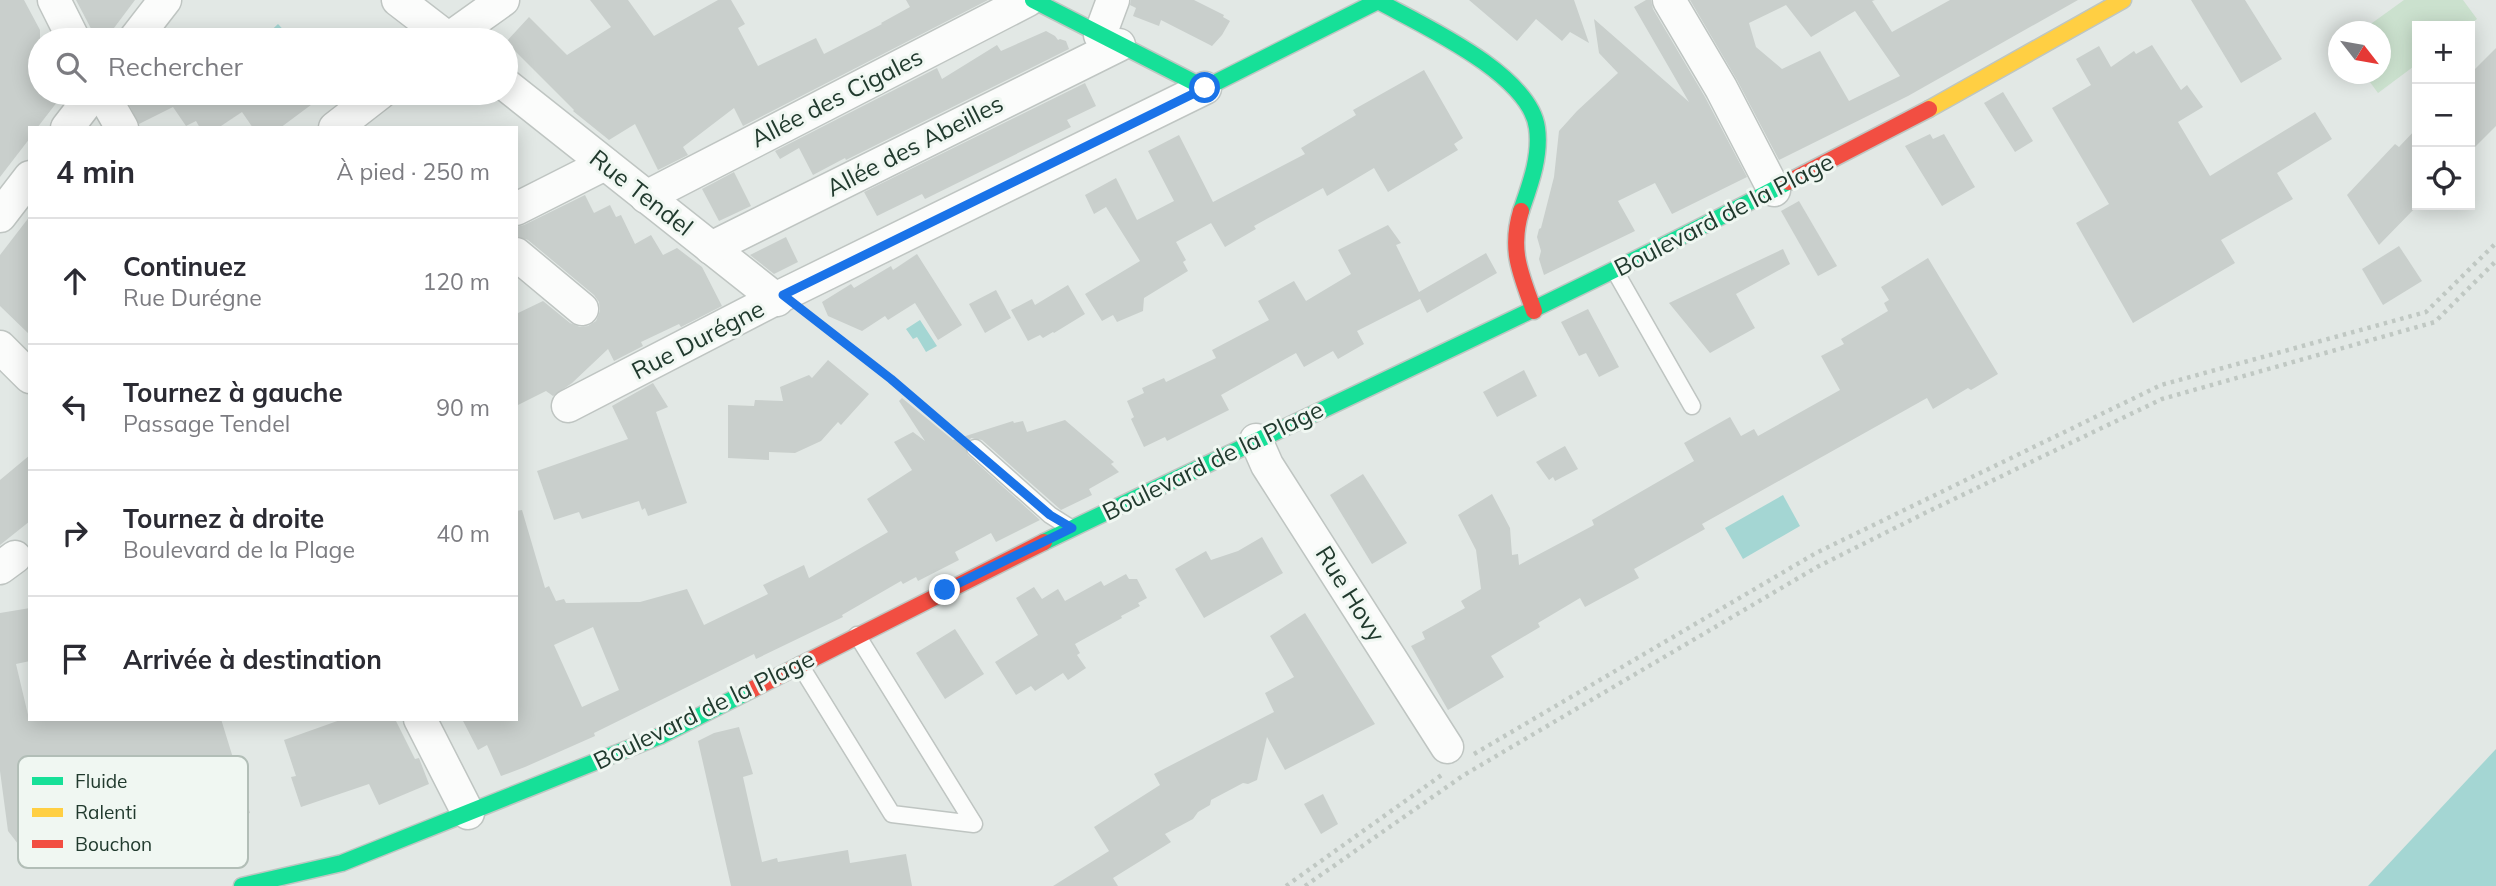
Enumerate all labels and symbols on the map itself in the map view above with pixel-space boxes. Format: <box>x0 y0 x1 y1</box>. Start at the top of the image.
north arrow <box>2328 21 2391 84</box>
street label: Allée des Cigales <box>746 41 927 153</box>
route start <box>1189 72 1220 103</box>
street label: Allée des Abeilles <box>821 88 1008 203</box>
street label: Rue Tendel <box>584 143 699 242</box>
street label: Boulevard de la Plage <box>1609 146 1838 282</box>
street label: Rue Durégne <box>626 293 769 385</box>
street label: Boulevard de la Plage <box>1097 394 1328 527</box>
street label: Rue Hovy <box>1310 540 1392 647</box>
route end <box>929 574 960 605</box>
street label: Boulevard de la Plage <box>588 643 819 776</box>
legend <box>18 756 248 868</box>
text: Fluide <box>75 769 127 793</box>
text: Ralenti <box>75 800 137 824</box>
text: Bouchon <box>75 832 152 856</box>

